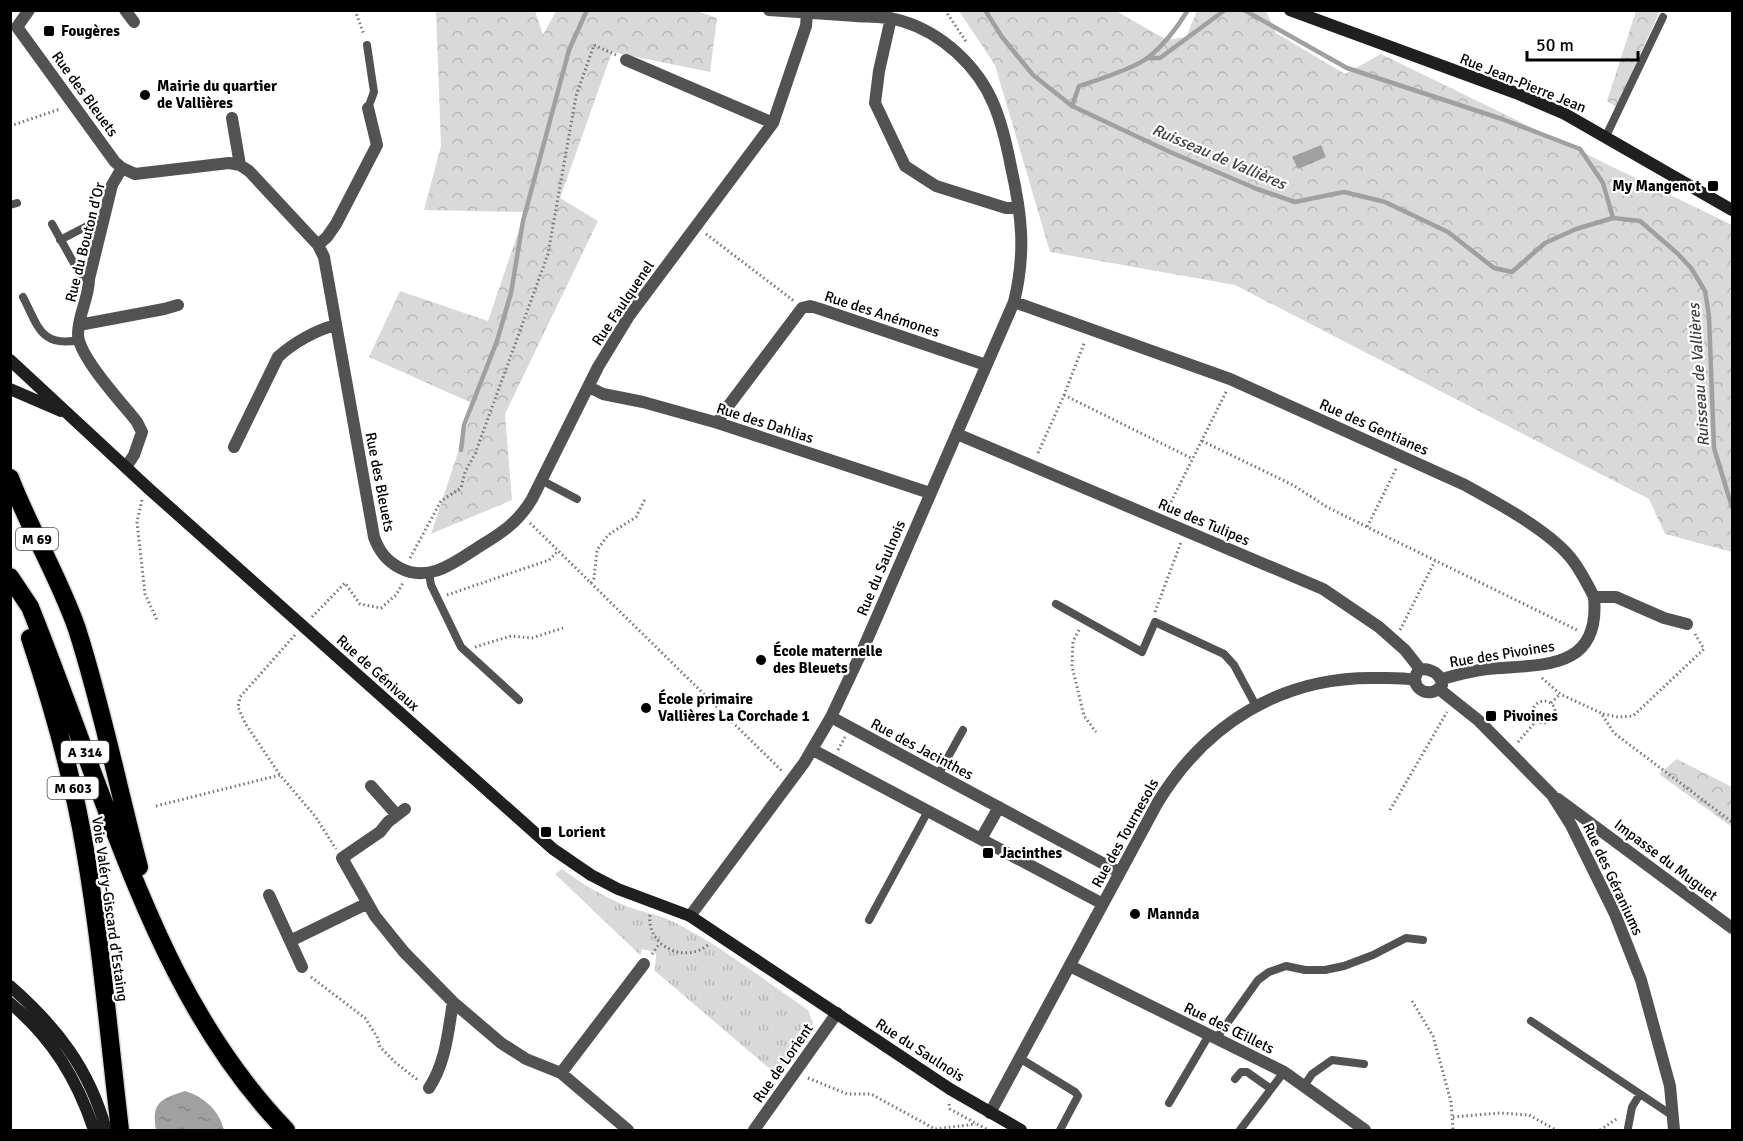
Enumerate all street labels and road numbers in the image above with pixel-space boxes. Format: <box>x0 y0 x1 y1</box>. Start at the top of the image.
street label: Rue des Bleuets <box>48 48 122 141</box>
street label: Rue Jean-Pierre Jean <box>1457 49 1589 117</box>
street label: Rue du Bouton d'Or <box>61 180 109 304</box>
street label: Rue Faulquenel <box>588 257 658 349</box>
street label: Rue des Anémones <box>822 287 942 341</box>
street label: Rue des Gentianes <box>1317 395 1432 459</box>
street label: Rue des Dahlias <box>714 399 816 447</box>
street label: Rue des Bleuets <box>361 431 399 534</box>
street label: Rue des Tulipes <box>1156 495 1253 550</box>
street label: Rue du Saulnois <box>853 517 909 619</box>
road number: M 69 <box>16 528 58 550</box>
street label: Rue de Génivaux <box>333 631 423 715</box>
street label: Rue des Pivoines <box>1448 637 1556 671</box>
street label: Rue des Jacinthes <box>868 714 977 784</box>
road number: A 314 <box>61 741 109 763</box>
street label: Rue des Tournesols <box>1088 775 1163 891</box>
road number: M 603 <box>48 777 98 799</box>
street label: Voie Valéry-Giscard d'Estaing <box>88 815 132 1003</box>
street label: Impasse du Muguet <box>1611 815 1721 905</box>
street label: Rue des Géraniums <box>1579 820 1647 939</box>
street label: Rue des Œillets <box>1181 998 1278 1058</box>
street label: Rue du Saulnois <box>872 1015 968 1086</box>
street label: Rue de Lorient <box>749 1020 817 1106</box>

